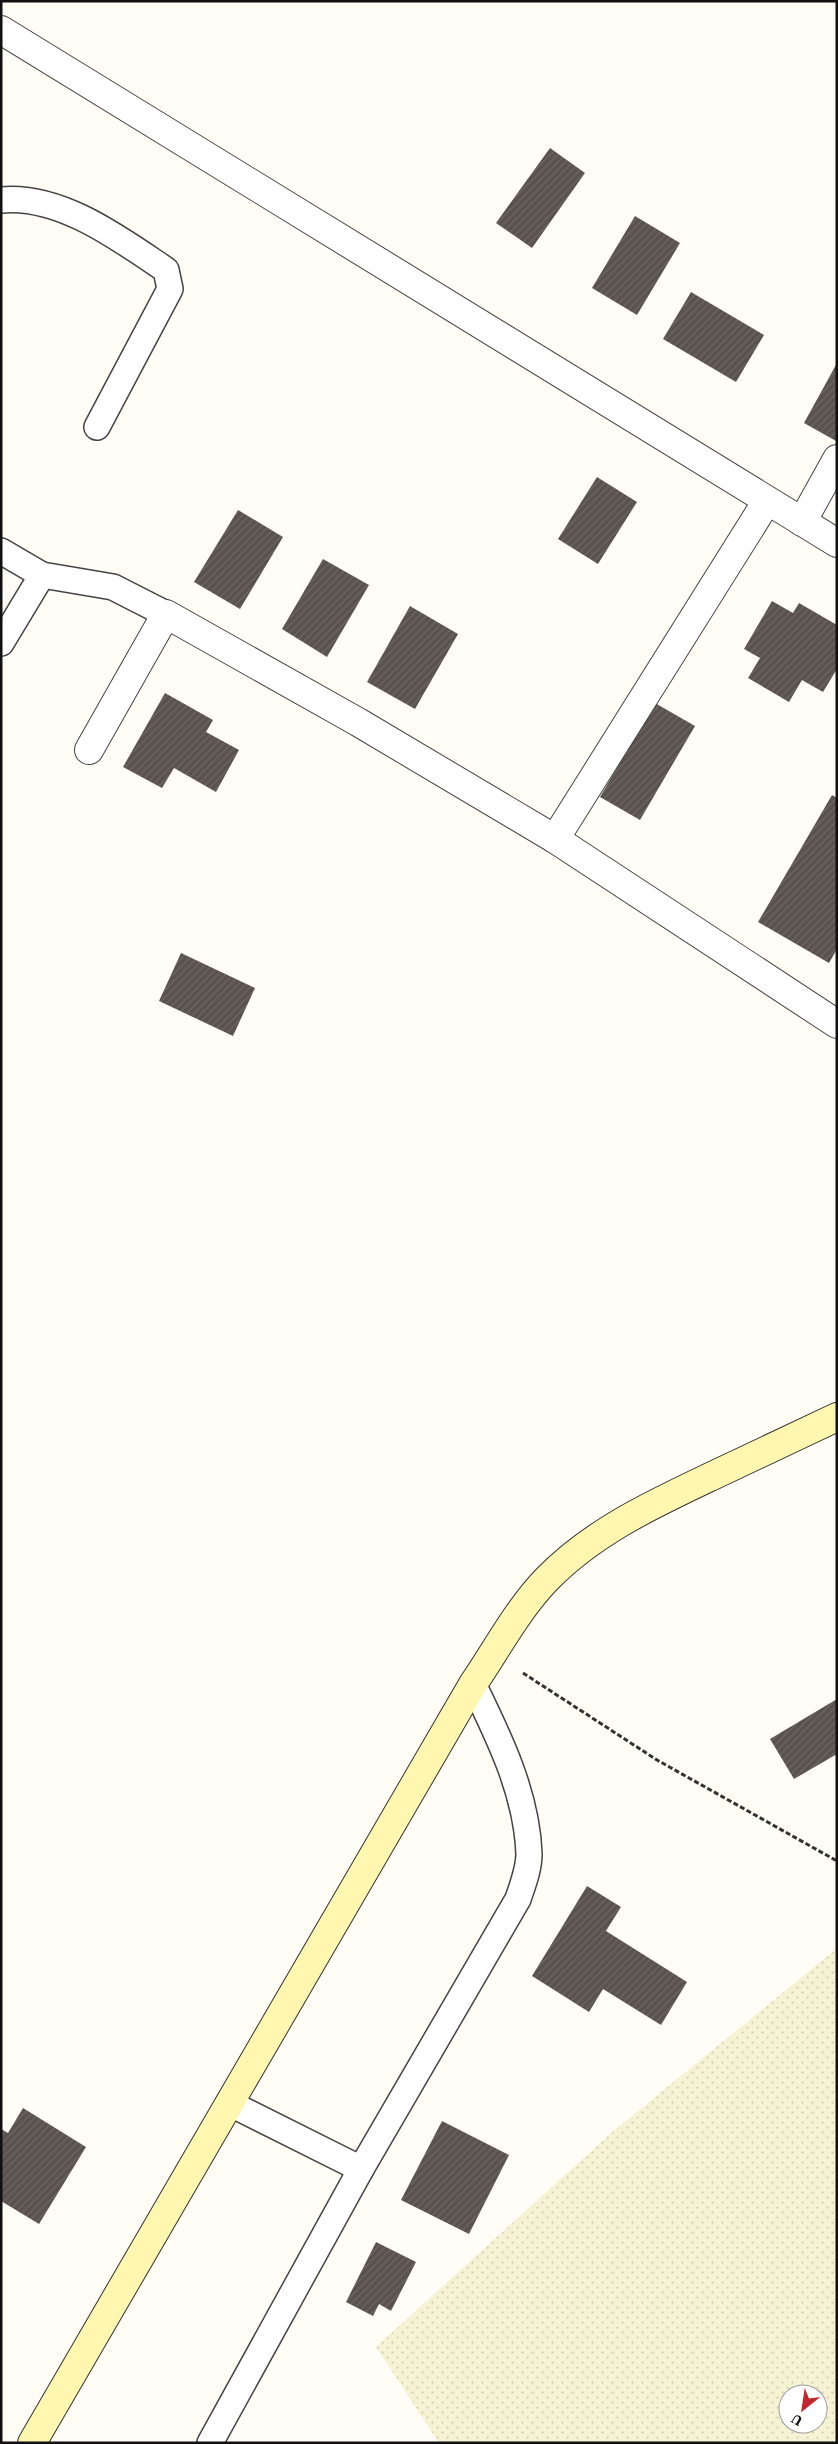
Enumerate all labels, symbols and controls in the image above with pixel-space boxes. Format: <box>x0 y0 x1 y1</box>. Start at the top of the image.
north arrow <box>778 2384 828 2434</box>
text: U <box>787 2409 806 2431</box>

